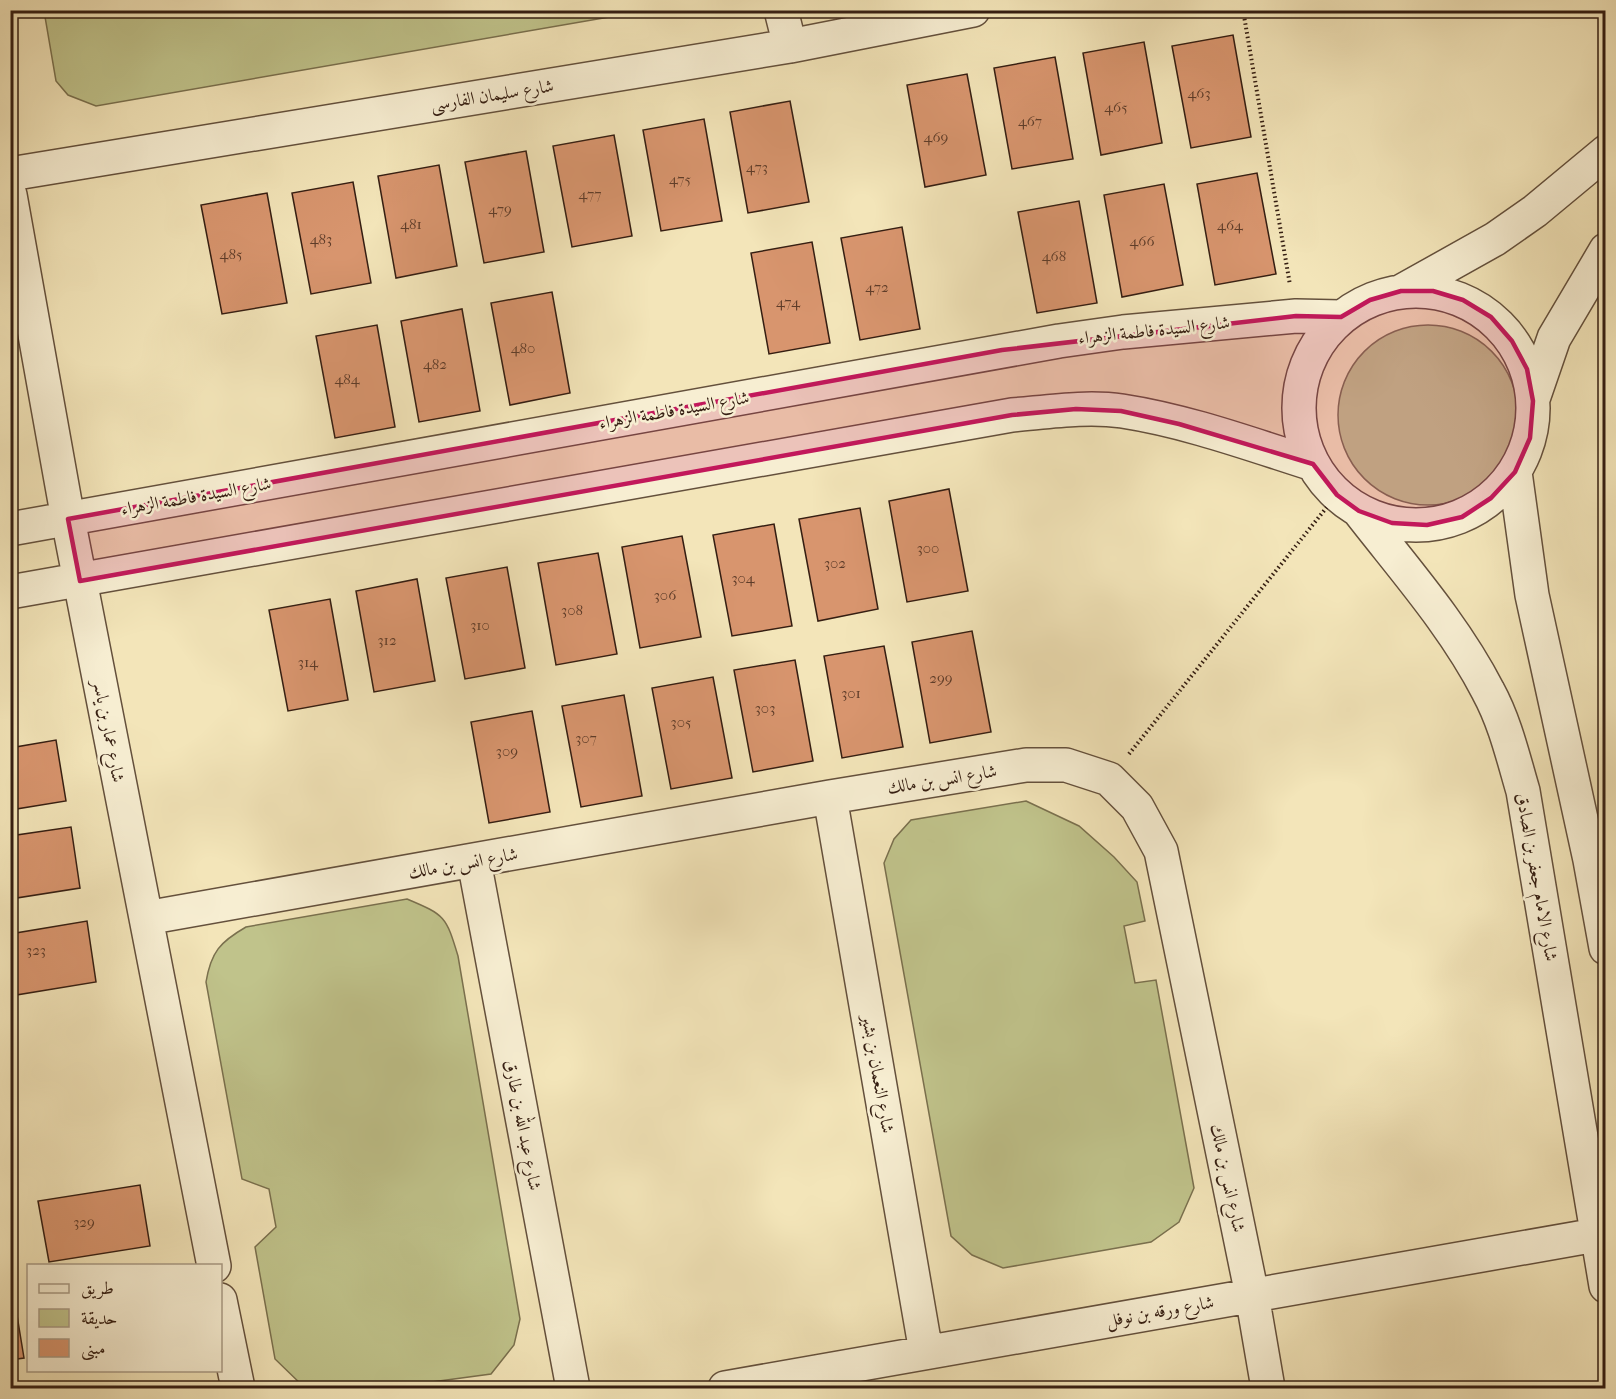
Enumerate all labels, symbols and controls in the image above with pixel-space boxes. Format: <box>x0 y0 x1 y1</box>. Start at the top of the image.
street label: شارع سليمان الفارسى <box>429 75 556 120</box>
house number: 463 <box>1187 84 1211 102</box>
house number: 465 <box>1104 98 1128 116</box>
house number: 467 <box>1018 112 1042 130</box>
house number: 469 <box>924 128 949 146</box>
house number: 473 <box>746 158 768 176</box>
house number: 475 <box>669 170 691 188</box>
house number: 477 <box>579 185 601 203</box>
house number: 479 <box>488 200 512 218</box>
house number: 481 <box>400 215 422 233</box>
house number: 464 <box>1217 216 1244 234</box>
house number: 483 <box>310 230 332 248</box>
house number: 466 <box>1129 232 1155 250</box>
house number: 485 <box>220 245 242 263</box>
house number: 468 <box>1042 247 1066 265</box>
house number: 472 <box>865 278 889 296</box>
house number: 474 <box>776 293 801 311</box>
street label: شارع السيدة فاطمة الزهراء <box>1077 312 1231 353</box>
house number: 480 <box>511 339 535 357</box>
house number: 482 <box>423 355 447 373</box>
house number: 484 <box>334 370 361 388</box>
street label: شارع السيدة فاطمة الزهراء <box>597 387 752 438</box>
street label: شارع السيدة فاطمة الزهراء <box>119 473 274 524</box>
house number: 300 <box>917 539 939 557</box>
house number: 302 <box>824 554 846 572</box>
house number: 304 <box>731 569 756 587</box>
house number: 306 <box>654 586 677 604</box>
house number: 308 <box>561 601 583 619</box>
house number: 310 <box>470 616 490 634</box>
house number: 312 <box>377 631 397 649</box>
house number: 314 <box>298 653 319 671</box>
house number: 299 <box>929 669 953 687</box>
street label: شارع عمار بن ياسر <box>84 676 129 785</box>
house number: 301 <box>841 684 861 702</box>
house number: 303 <box>755 699 775 717</box>
house number: 305 <box>671 713 691 731</box>
house number: 307 <box>575 729 597 747</box>
house number: 309 <box>496 742 518 760</box>
street label: شارع انس بن مالك <box>886 760 999 802</box>
street label: شارع الامام جعفر بن الصادق <box>1506 791 1562 964</box>
street label: شارع انس بن مالك <box>407 844 520 887</box>
house number: 323 <box>26 941 46 959</box>
street label: شارع النعمان بن بشير <box>852 1011 898 1136</box>
street label: شارع عبد الله بن طارق <box>496 1057 549 1193</box>
street label: شارع انس بن مالك <box>1202 1122 1249 1235</box>
house number: 329 <box>73 1213 95 1231</box>
legend <box>27 1264 222 1372</box>
text: طريق <box>81 1278 114 1300</box>
street label: شارع ورقه بن نوفل <box>1104 1292 1216 1335</box>
text: حديقة <box>81 1308 117 1329</box>
text: مبنى <box>81 1338 106 1361</box>

